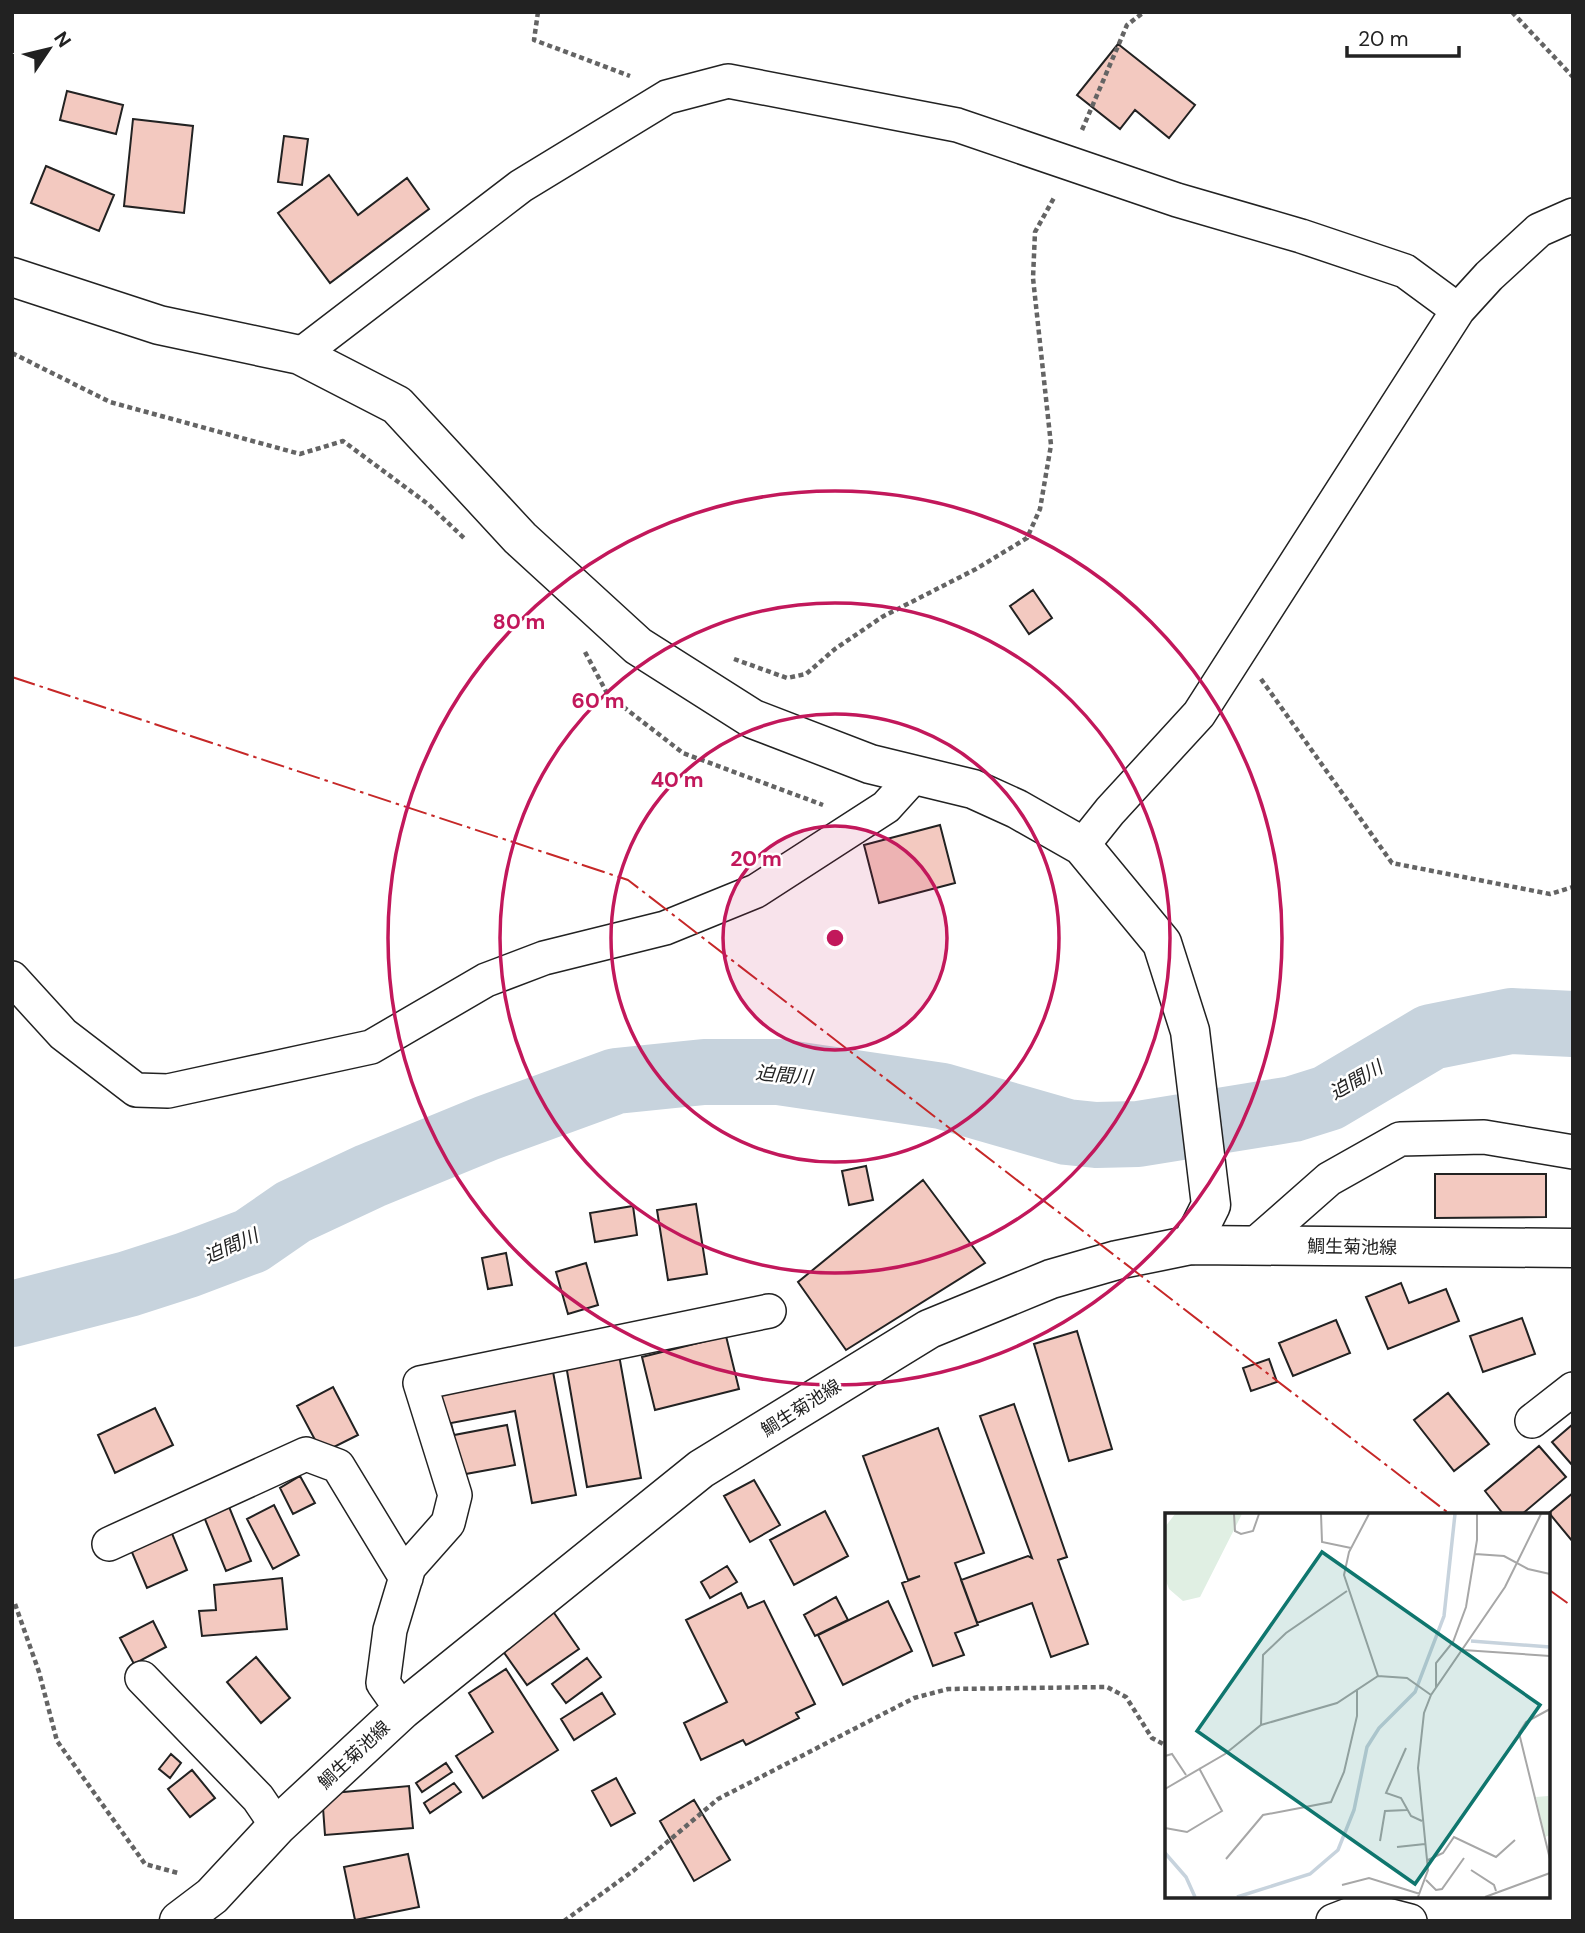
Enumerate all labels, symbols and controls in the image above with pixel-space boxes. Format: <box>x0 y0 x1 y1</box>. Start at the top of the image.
north arrow <box>14 14 84 84</box>
scale bar <box>1347 14 1459 58</box>
text: 20 m <box>1358 25 1409 53</box>
text: N <box>48 27 77 52</box>
text: 80 m <box>493 608 545 636</box>
text: 60 m <box>572 687 624 715</box>
text: 40 m <box>650 766 704 794</box>
text: 20 m <box>730 845 782 873</box>
centre of rings <box>823 926 847 950</box>
water label: 迫間川 <box>1325 1054 1389 1105</box>
water label: 迫間川 <box>755 1060 815 1090</box>
water label: 迫間川 <box>200 1222 264 1269</box>
street label: 鯛生菊池線 <box>1307 1234 1397 1260</box>
street label: 鯛生菊池線 <box>756 1374 846 1442</box>
inset map <box>1165 1513 1550 1898</box>
street label: 鯛生菊池線 <box>313 1716 395 1794</box>

